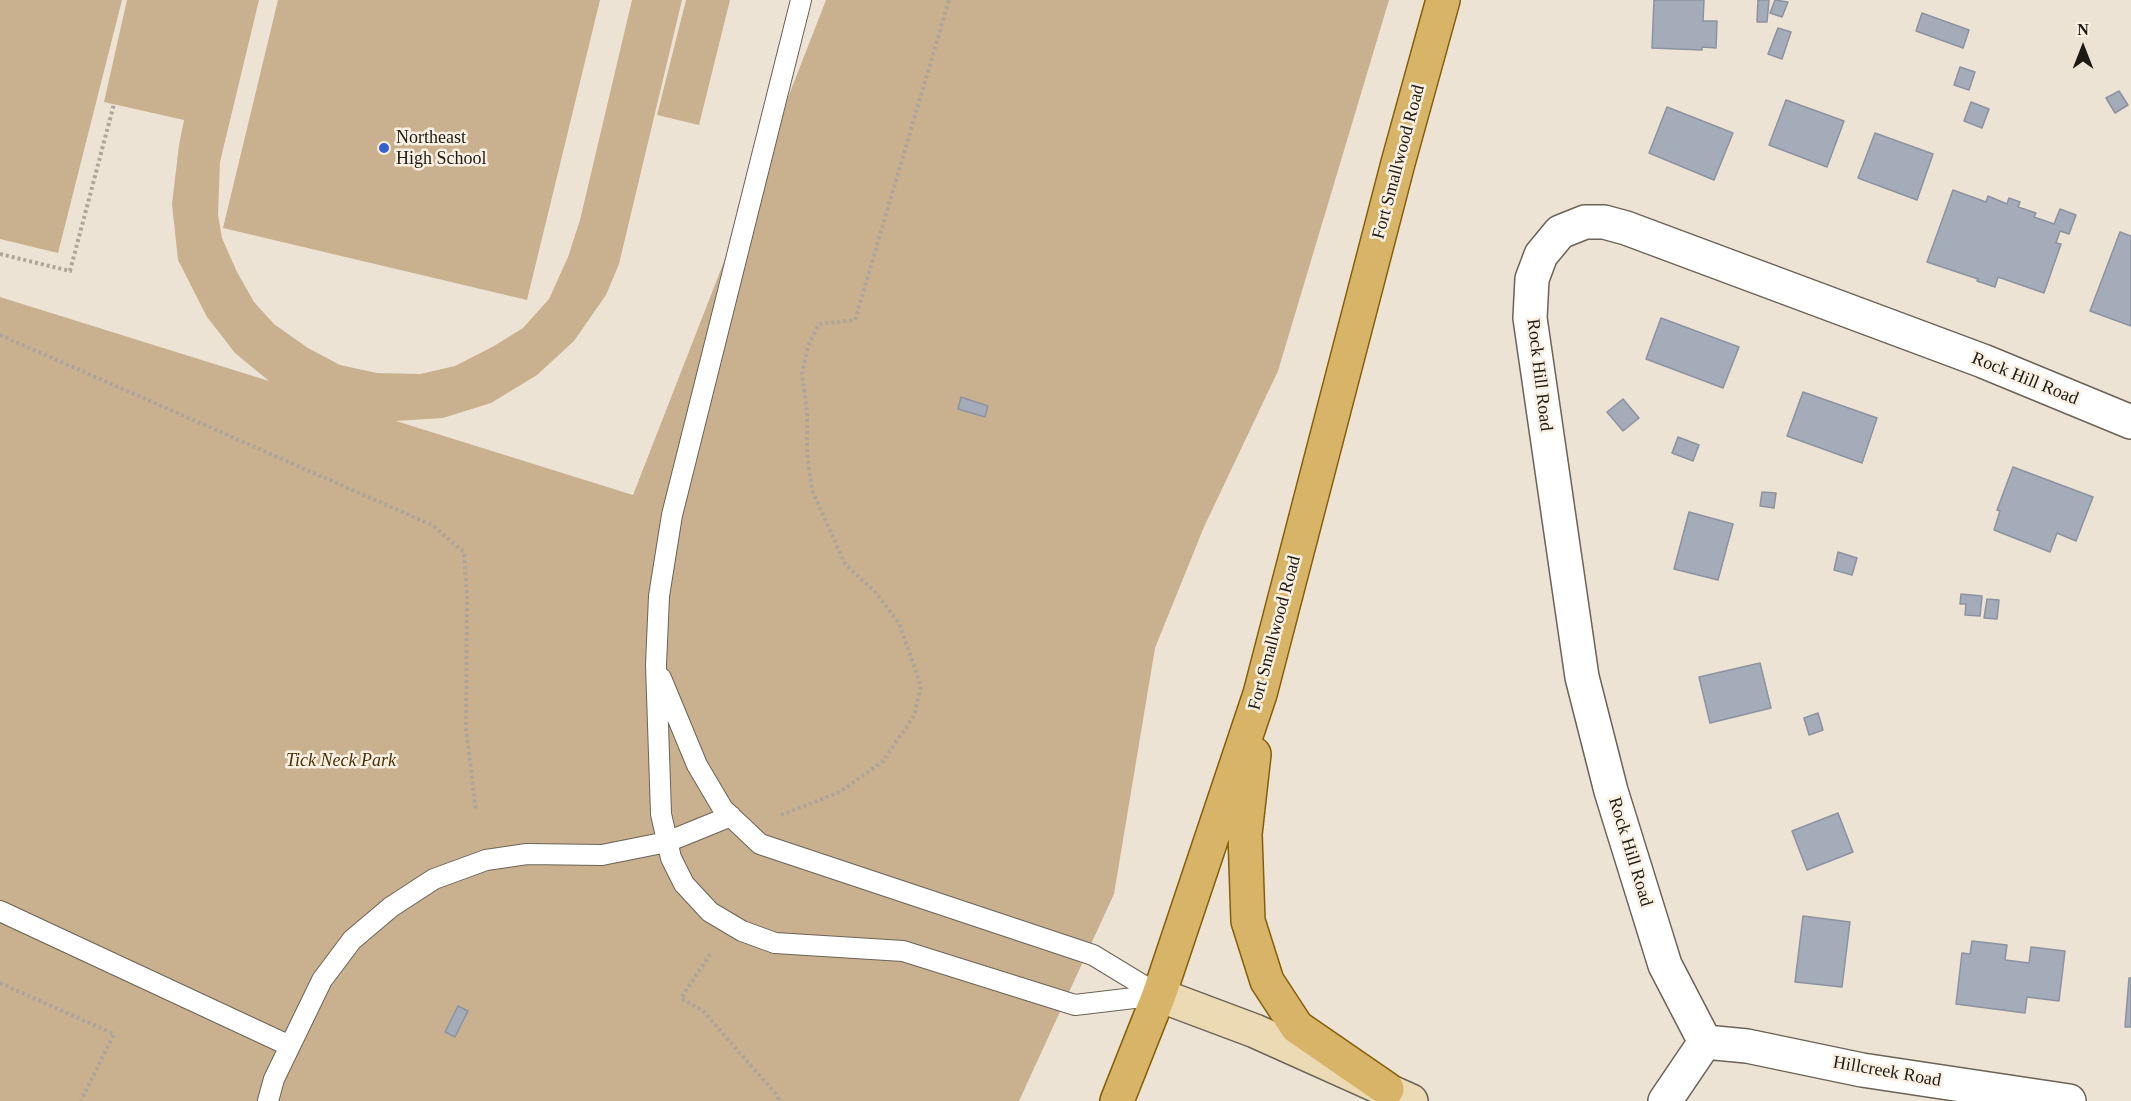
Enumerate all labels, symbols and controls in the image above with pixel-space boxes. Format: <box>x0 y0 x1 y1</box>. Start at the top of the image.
north arrow <box>2053 18 2113 78</box>
text: N <box>2077 21 2089 38</box>
street label: Fort Smallwood Road <box>1368 82 1430 242</box>
place label: Northeast High School <box>396 127 487 170</box>
marker: Northeast High School <box>377 141 391 155</box>
street label: Rock Hill Road <box>1521 318 1557 432</box>
street label: Rock Hill Road <box>1969 348 2081 410</box>
street label: Fort Smallwood Road <box>1244 553 1306 713</box>
park label: Tick Neck Park <box>286 750 396 772</box>
street label: Rock Hill Road <box>1603 795 1657 909</box>
street label: Hillcreek Road <box>1831 1052 1943 1092</box>

